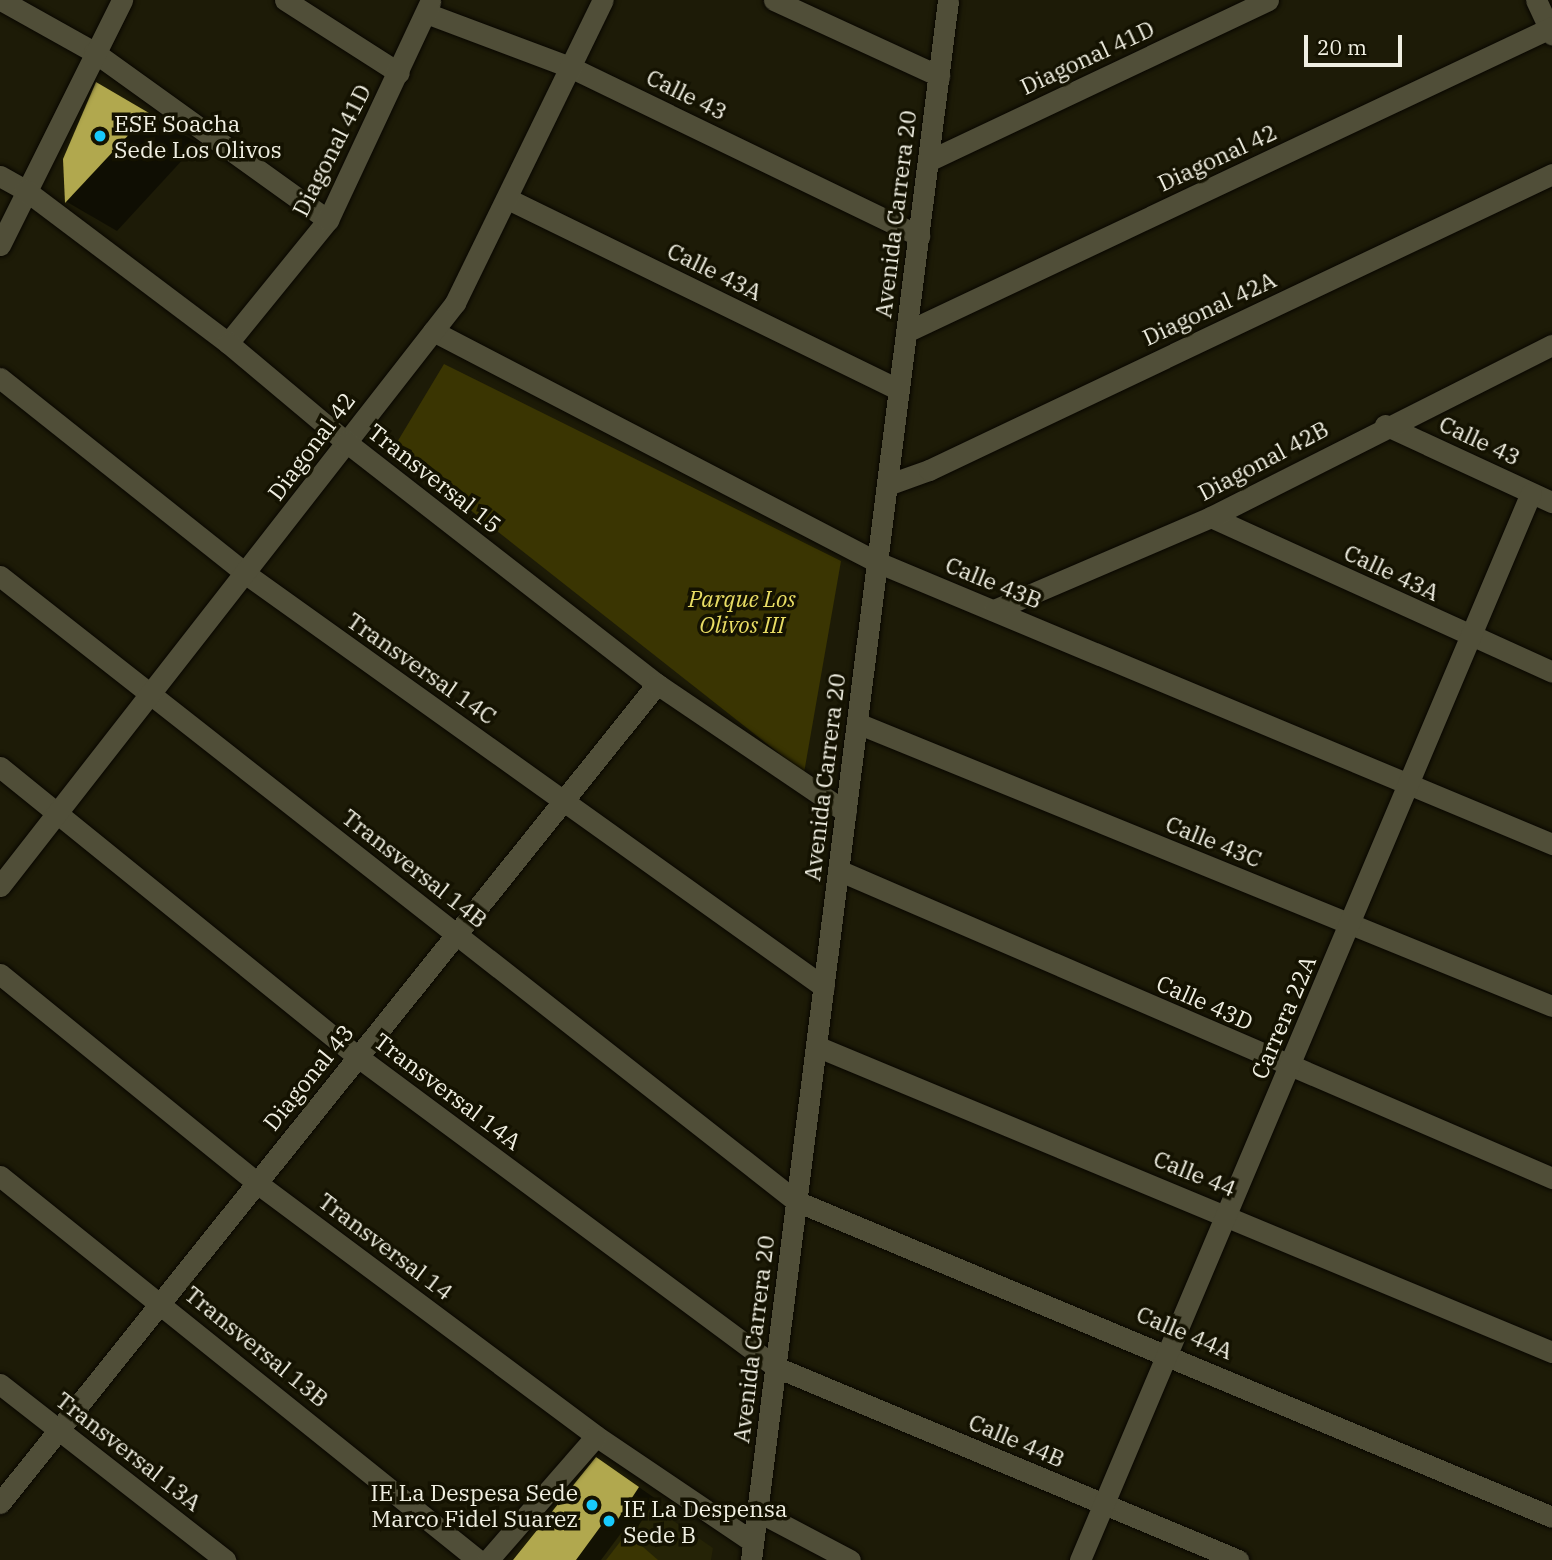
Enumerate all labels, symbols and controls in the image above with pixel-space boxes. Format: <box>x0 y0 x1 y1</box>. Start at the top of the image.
street label: Diagonal 41D <box>1016 14 1158 100</box>
scale bar <box>1307 21 1405 65</box>
text: 20 m <box>1317 33 1367 61</box>
street label: Calle 43 <box>642 63 732 125</box>
street label: Diagonal 41D <box>286 79 376 221</box>
place label: ESE Soacha Sede Los Olivos <box>114 109 282 163</box>
street label: Avenida Carrera 20 <box>869 109 921 319</box>
street label: Diagonal 42 <box>1153 117 1281 197</box>
marker: ESE Soacha Sede Los Olivos <box>92 128 108 144</box>
street label: Calle 43A <box>663 236 767 306</box>
street label: Diagonal 42A <box>1138 265 1280 351</box>
street label: Diagonal 42 <box>261 386 361 506</box>
street label: Calle 43 <box>1435 409 1525 471</box>
street label: Diagonal 42B <box>1193 414 1333 506</box>
street label: Transversal 15 <box>363 417 507 539</box>
street label: Calle 43A <box>1340 538 1444 606</box>
street label: Calle 43B <box>942 550 1046 614</box>
park label: Parque Los Olivos III <box>688 584 796 638</box>
street label: Transversal 14C <box>342 606 502 730</box>
street label: Avenida Carrera 20 <box>798 672 850 882</box>
street label: Transversal 14B <box>337 803 493 933</box>
street label: Calle 43C <box>1162 809 1266 873</box>
street label: Carrera 22A <box>1245 951 1321 1083</box>
street label: Calle 43D <box>1153 969 1257 1035</box>
street label: Diagonal 43 <box>257 1018 359 1136</box>
street label: Transversal 14A <box>369 1027 527 1155</box>
street label: Calle 44 <box>1150 1144 1240 1202</box>
street label: Transversal 14 <box>313 1186 459 1306</box>
street label: Avenida Carrera 20 <box>727 1234 779 1444</box>
street label: Transversal 13B <box>180 1280 334 1412</box>
street label: Calle 44A <box>1133 1299 1237 1365</box>
street label: Transversal 13A <box>51 1386 207 1516</box>
street label: Calle 44B <box>965 1407 1069 1473</box>
place label: IE La Despesa Sede Marco Fidel Suarez <box>370 1478 578 1532</box>
place label: IE La Despensa Sede B <box>623 1494 788 1548</box>
marker: IE La Despesa Sede Marco Fidel Suarez <box>584 1497 600 1513</box>
marker: IE La Despensa Sede B <box>601 1513 617 1529</box>

